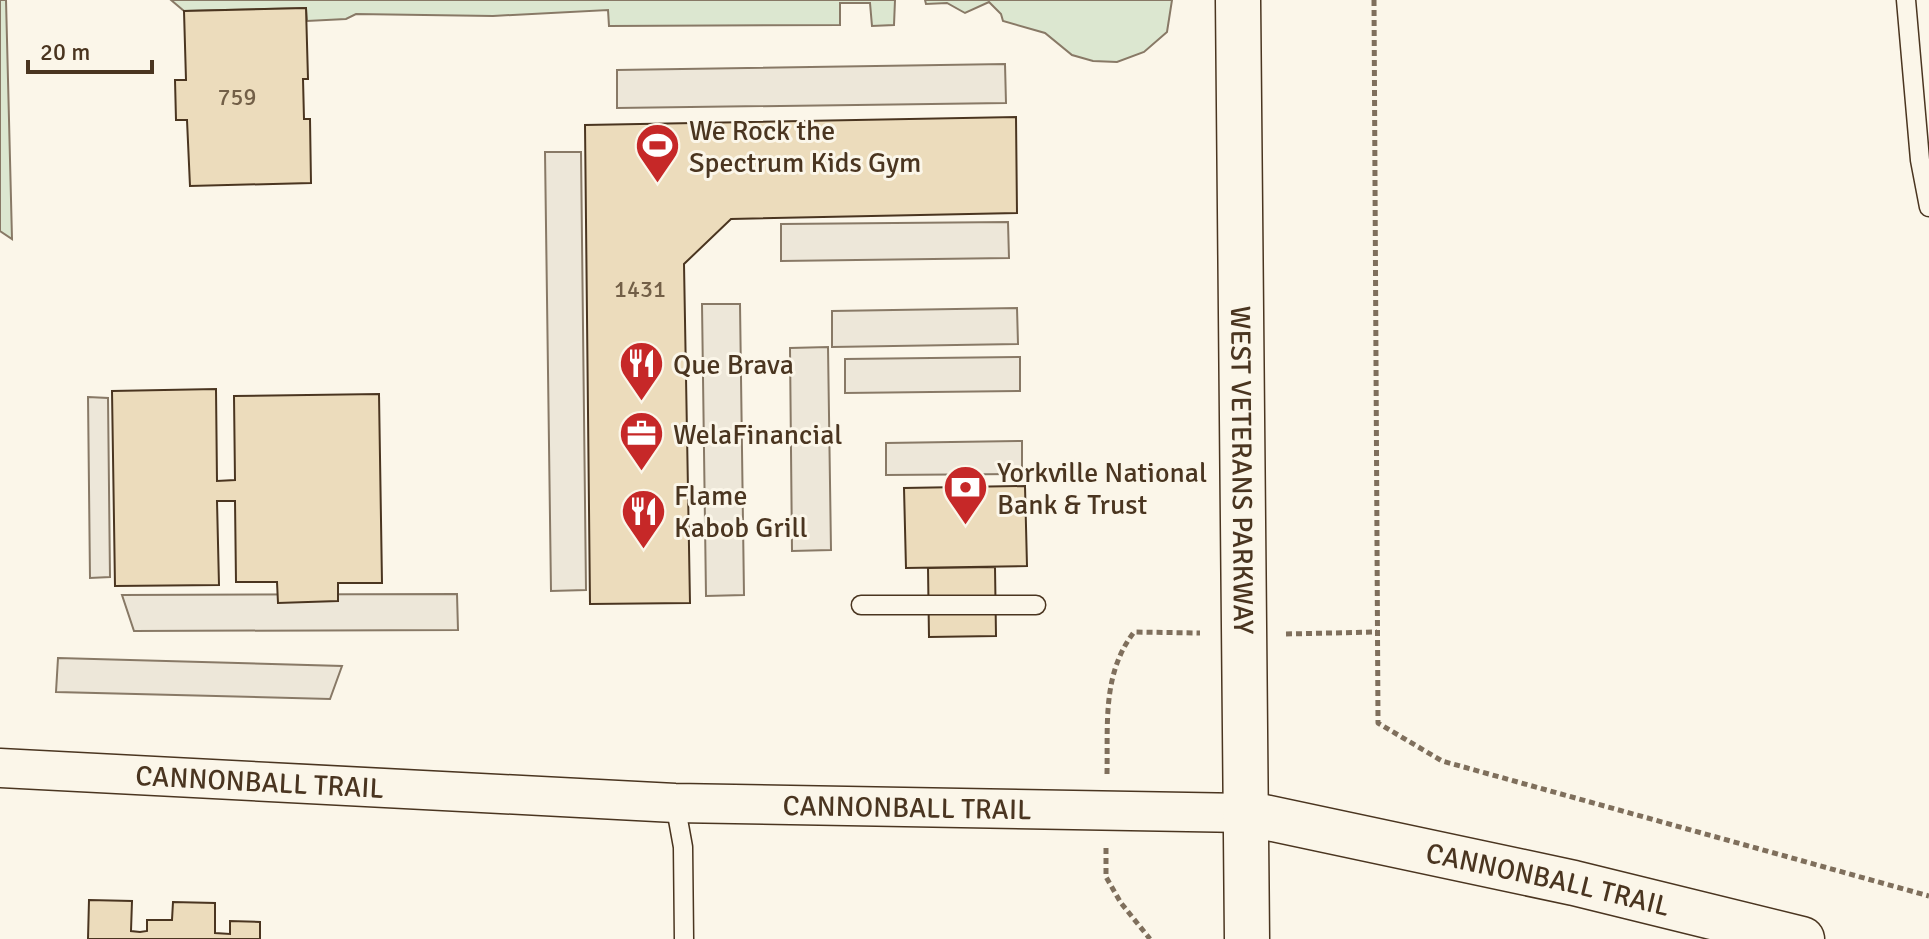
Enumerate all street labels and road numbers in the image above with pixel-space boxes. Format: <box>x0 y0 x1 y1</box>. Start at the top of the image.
street label: WEST VETERANS PARKWAY <box>1223 306 1260 634</box>
street label: CANNONBALL TRAIL <box>134 759 385 806</box>
street label: CANNONBALL TRAIL <box>782 789 1032 827</box>
street label: CANNONBALL TRAIL <box>1423 836 1673 924</box>

